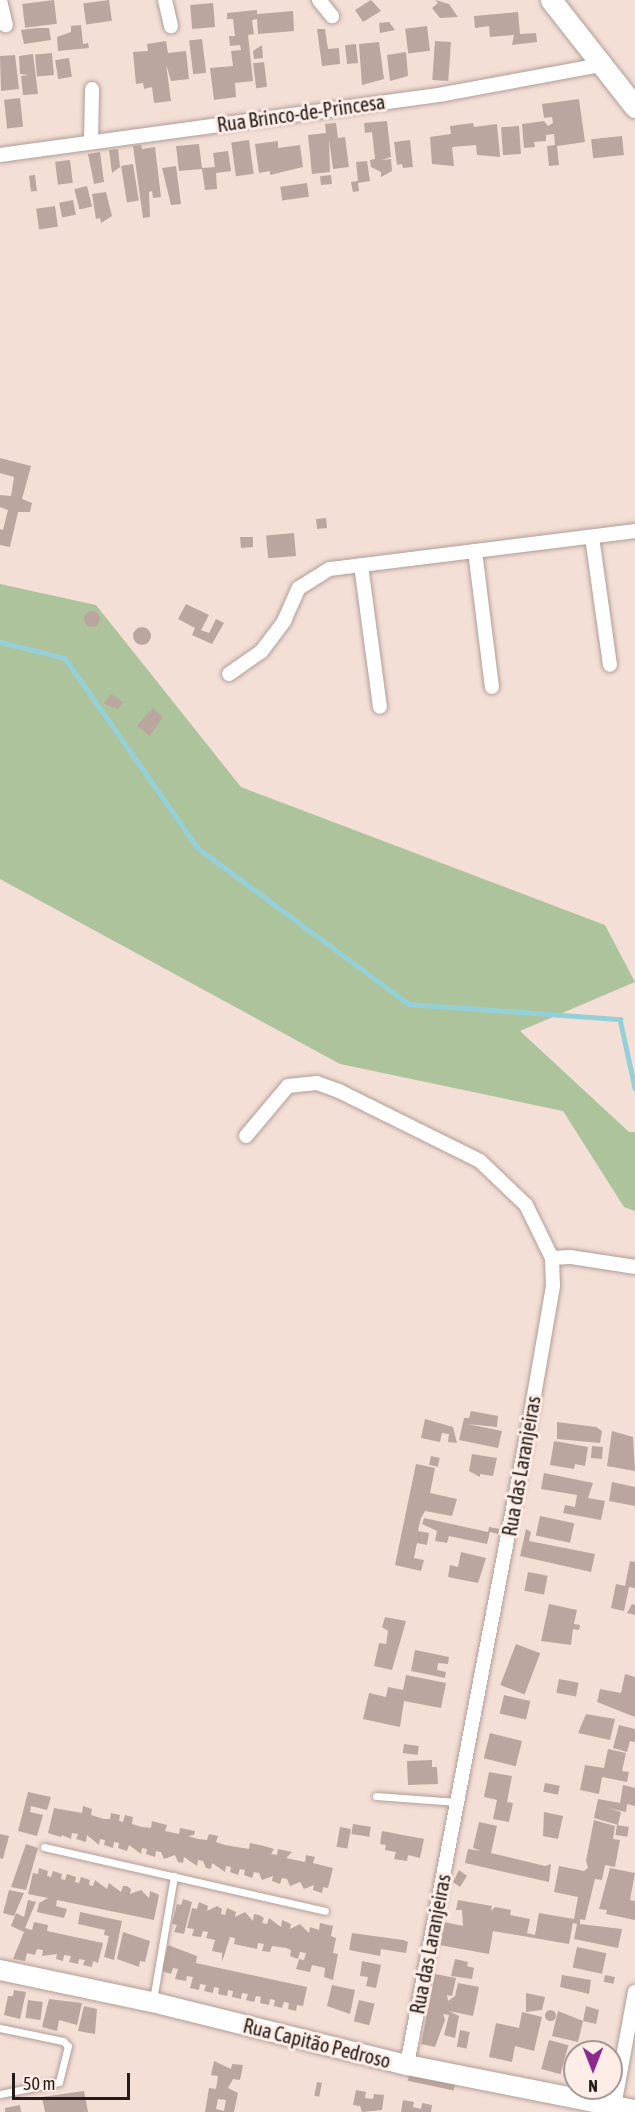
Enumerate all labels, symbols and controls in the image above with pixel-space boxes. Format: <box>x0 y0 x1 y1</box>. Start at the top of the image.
street label: Rua Brinco-de-Princesa <box>215 89 387 137</box>
street label: Rua das Laranjeiras <box>497 1394 545 1538</box>
street label: Rua das Laranjeiras <box>405 1872 455 2016</box>
street label: Rua Capitão Pedroso <box>241 2013 393 2073</box>
north arrow <box>563 2040 623 2100</box>
scale bar <box>15 2061 134 2099</box>
text: 50 m <box>23 2073 55 2094</box>
text: N <box>588 2077 598 2095</box>

